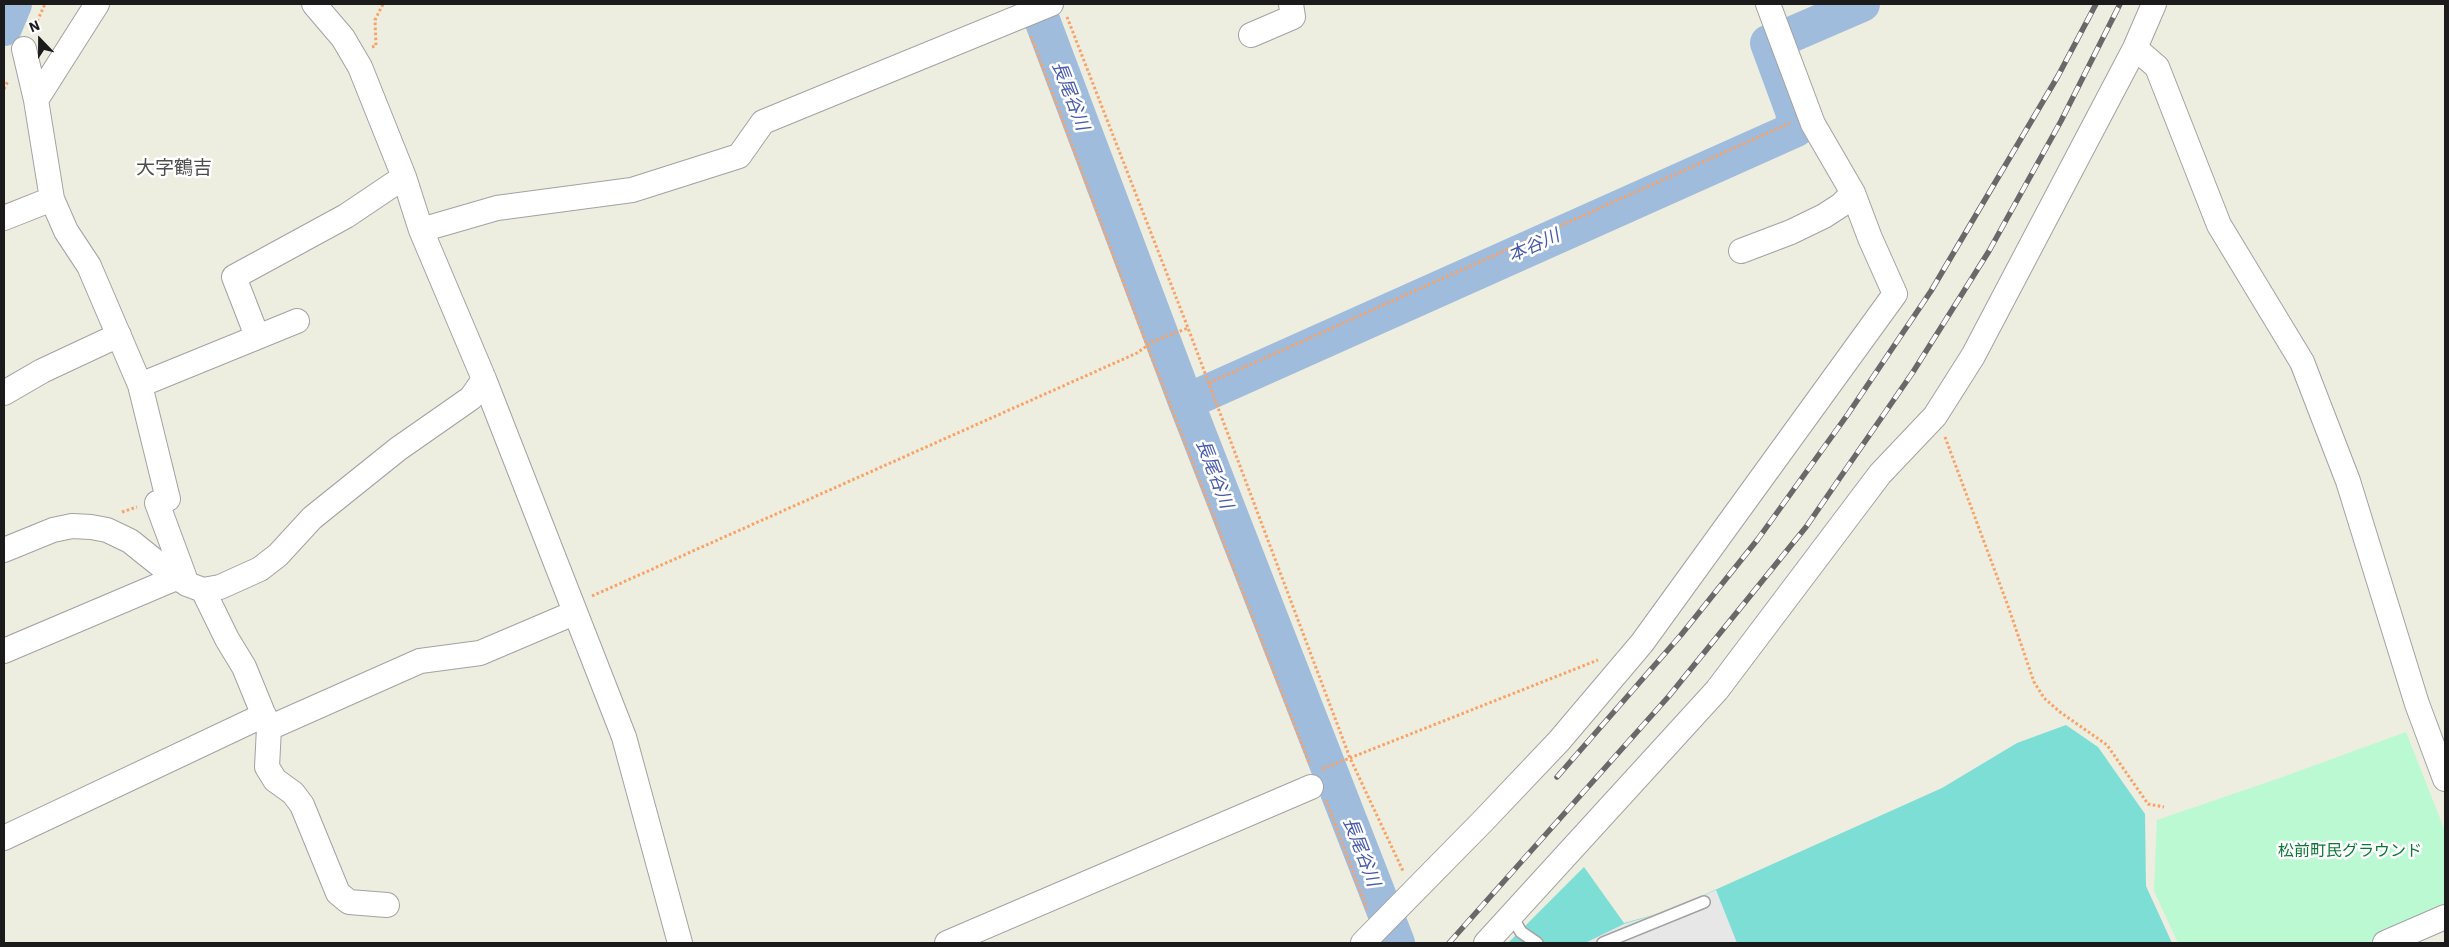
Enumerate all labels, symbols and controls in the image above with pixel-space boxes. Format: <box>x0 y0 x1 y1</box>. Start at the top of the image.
north arrow <box>15 15 65 65</box>
text: N <box>26 16 42 36</box>
water label: 長尾谷川 <box>1047 59 1093 133</box>
district label: 大字鶴吉 <box>136 158 212 180</box>
water label: 本谷川 <box>1505 225 1563 267</box>
water label: 長尾谷川 <box>1191 437 1237 511</box>
water label: 長尾谷川 <box>1338 815 1384 889</box>
park label: 松前町民グラウンド <box>2278 841 2422 861</box>

